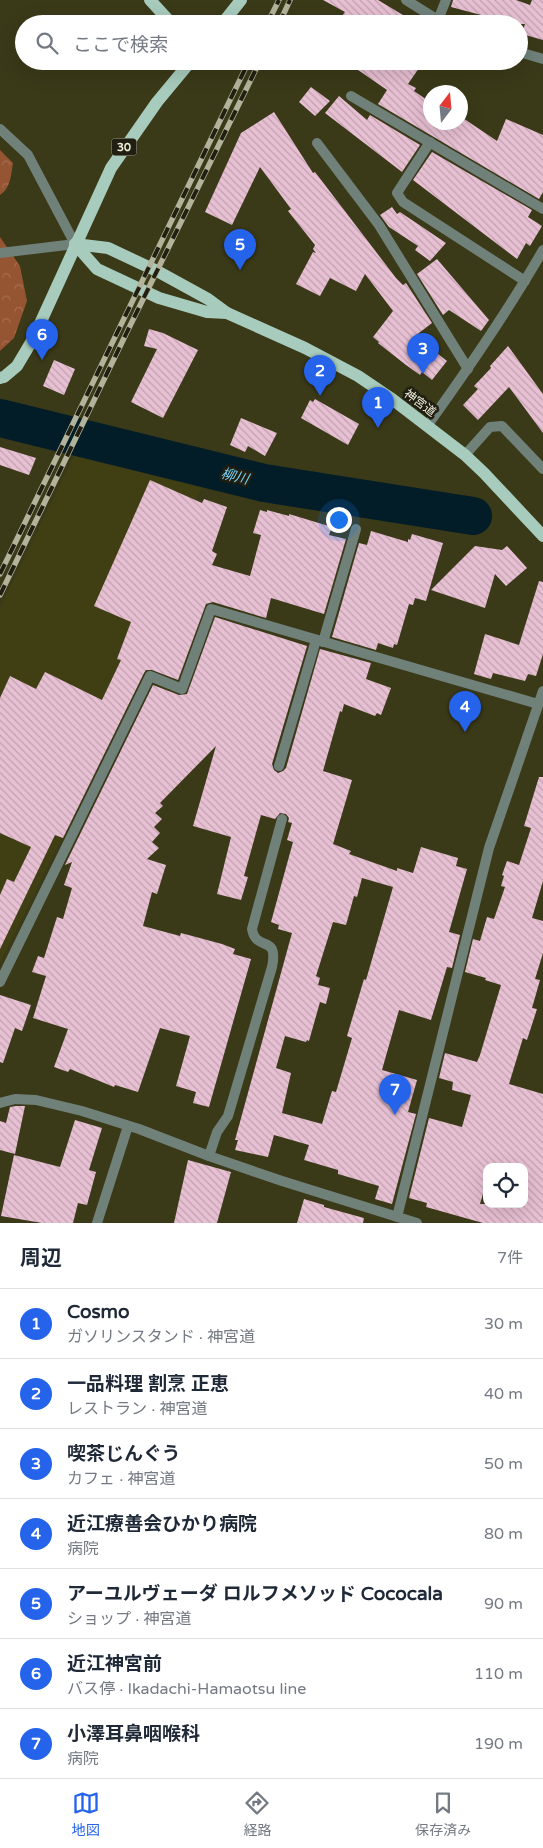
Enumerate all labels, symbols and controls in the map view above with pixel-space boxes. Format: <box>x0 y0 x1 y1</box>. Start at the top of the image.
search box <box>15 15 528 70</box>
icon: search <box>33 29 61 57</box>
text: ここで検索 <box>73 34 168 56</box>
north arrow <box>423 85 468 130</box>
road number: 30 <box>112 138 136 156</box>
pin: 5 <box>224 229 256 270</box>
pin: 6 <box>26 319 58 360</box>
pin: 3 <box>407 333 439 374</box>
pin: 2 <box>304 355 336 396</box>
pin: 1 <box>362 387 394 428</box>
street label: 神宮道 <box>401 387 439 419</box>
water label: 柳川 <box>219 465 252 489</box>
your location <box>326 507 352 533</box>
pin: 4 <box>449 691 481 732</box>
pin: 7 <box>379 1074 411 1115</box>
map controls <box>483 1163 528 1208</box>
button: locate <box>483 1163 528 1208</box>
text: 周辺 <box>20 1246 62 1271</box>
text: 7件 <box>497 1248 523 1268</box>
text: Cosmo <box>67 1301 130 1323</box>
text: 1 <box>31 1314 41 1334</box>
text: 30 m <box>484 1314 523 1334</box>
text: ガソリンスタンド · 神宮道 <box>67 1327 255 1347</box>
text: 一品料理 割烹 正恵 <box>67 1373 229 1395</box>
text: 2 <box>31 1384 41 1404</box>
text: 40 m <box>484 1384 523 1404</box>
text: レストラン · 神宮道 <box>67 1399 207 1419</box>
text: 喫茶じんぐう <box>67 1443 181 1465</box>
text: 3 <box>31 1454 41 1474</box>
text: 50 m <box>484 1454 523 1474</box>
text: カフェ · 神宮道 <box>67 1469 175 1489</box>
text: 近江療善会ひかり病院 <box>67 1513 257 1535</box>
text: 4 <box>31 1524 41 1544</box>
text: 80 m <box>484 1524 523 1544</box>
text: 病院 <box>67 1539 99 1559</box>
text: アーユルヴェーダ ロルフメソッド Cococala <box>67 1583 443 1605</box>
text: 5 <box>31 1594 41 1614</box>
text: 90 m <box>484 1594 523 1614</box>
text: ショップ · 神宮道 <box>67 1609 191 1629</box>
text: 近江神宮前 <box>67 1653 162 1675</box>
text: 6 <box>31 1664 41 1684</box>
text: 110 m <box>474 1664 523 1684</box>
text: バス停 · Ikadachi-Hamaotsu line <box>67 1679 306 1699</box>
text: 小澤耳鼻咽喉科 <box>67 1723 200 1745</box>
text: 7 <box>31 1734 41 1754</box>
text: 190 m <box>474 1734 523 1754</box>
text: 病院 <box>67 1749 99 1769</box>
tab: 地図 <box>72 1789 100 1839</box>
tab: 経路 <box>243 1789 271 1839</box>
tab: 保存済み <box>415 1789 471 1839</box>

